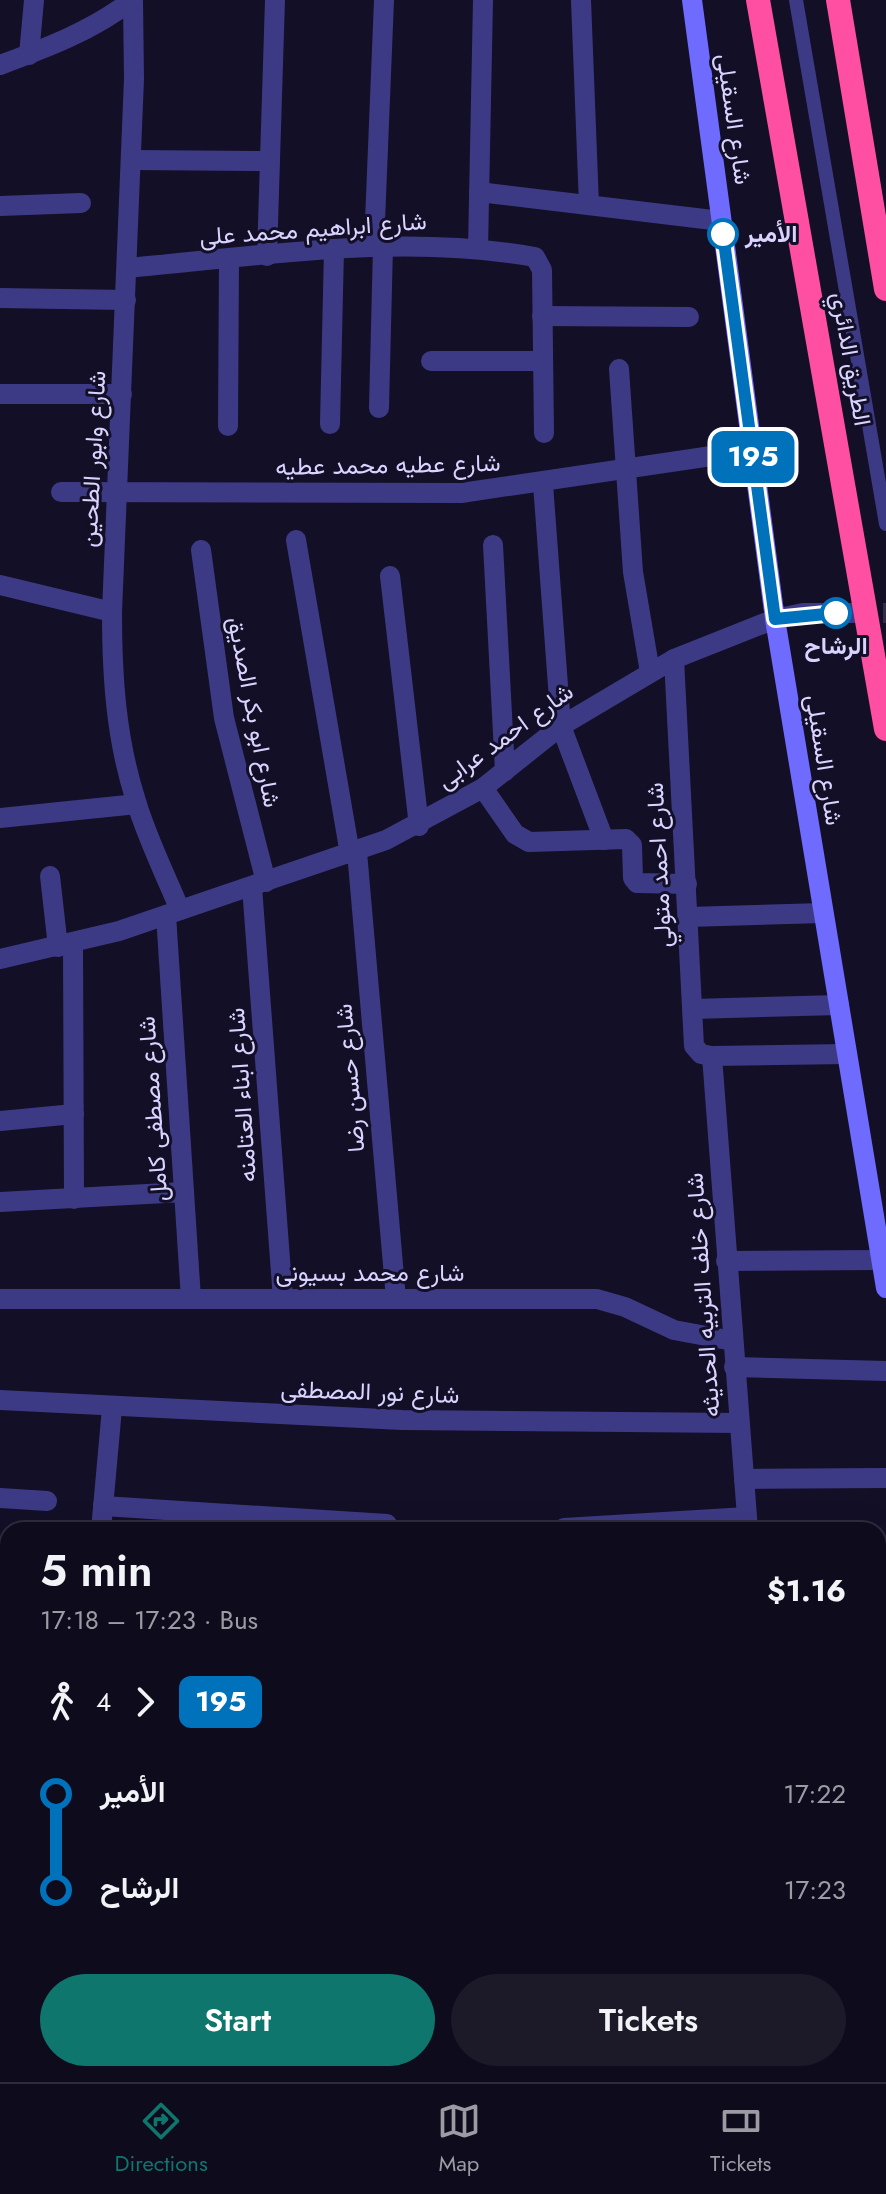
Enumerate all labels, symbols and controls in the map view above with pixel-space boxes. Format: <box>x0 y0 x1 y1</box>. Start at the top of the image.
street label: شارع السقيلى <box>708 51 761 187</box>
street label: شارع ابراهيم محمد على <box>198 203 428 254</box>
place label: الأمير <box>744 216 797 251</box>
marker: الأمير <box>708 219 738 249</box>
street label: الطريق الدائري <box>821 289 880 429</box>
street label: شارع وابور الطحين <box>70 370 115 548</box>
line badge: 195 <box>707 431 799 483</box>
text: 195 <box>727 436 779 477</box>
street label: شارع عطيه محمد عطيه <box>275 445 501 484</box>
marker: الرشاح <box>821 598 851 628</box>
street label: شارع ابو بكر الصديق <box>219 614 290 810</box>
place label: الرشاح <box>804 628 868 663</box>
street label: شارع احمد عرابى <box>429 674 580 797</box>
street label: شارع السقيلى <box>797 692 852 828</box>
street label: شارع احمد متولي <box>637 781 682 949</box>
street label: شارع حسن رضا <box>326 1002 373 1154</box>
street label: شارع ابناء العتامنه <box>218 1007 265 1183</box>
street label: شارع مصطفى كامل <box>129 1015 176 1203</box>
street label: شارع خلف التربيه الحديثه <box>677 1172 728 1418</box>
street label: شارع محمد بسيونى <box>276 1255 464 1290</box>
street label: شارع نور المصطفى <box>280 1371 460 1412</box>
text: 5 min <box>40 1539 153 1603</box>
text: $1.16 <box>767 1569 846 1612</box>
text: 17:18 – 17:23 · Bus <box>40 1601 258 1639</box>
icon: walk <box>40 1680 84 1724</box>
icon: forward <box>123 1680 167 1724</box>
text: 195 <box>195 1681 246 1722</box>
text: 4 <box>96 1683 111 1721</box>
text: الأمير <box>100 1770 166 1813</box>
text: 17:22 <box>783 1775 846 1813</box>
text: الرشاح <box>100 1866 179 1909</box>
text: 17:23 <box>784 1871 846 1909</box>
button: Start <box>40 1974 435 2066</box>
button: Tickets <box>451 1974 846 2066</box>
tab: Directions <box>115 2099 208 2179</box>
tab: Map <box>437 2099 481 2179</box>
tab: Tickets <box>710 2099 771 2179</box>

